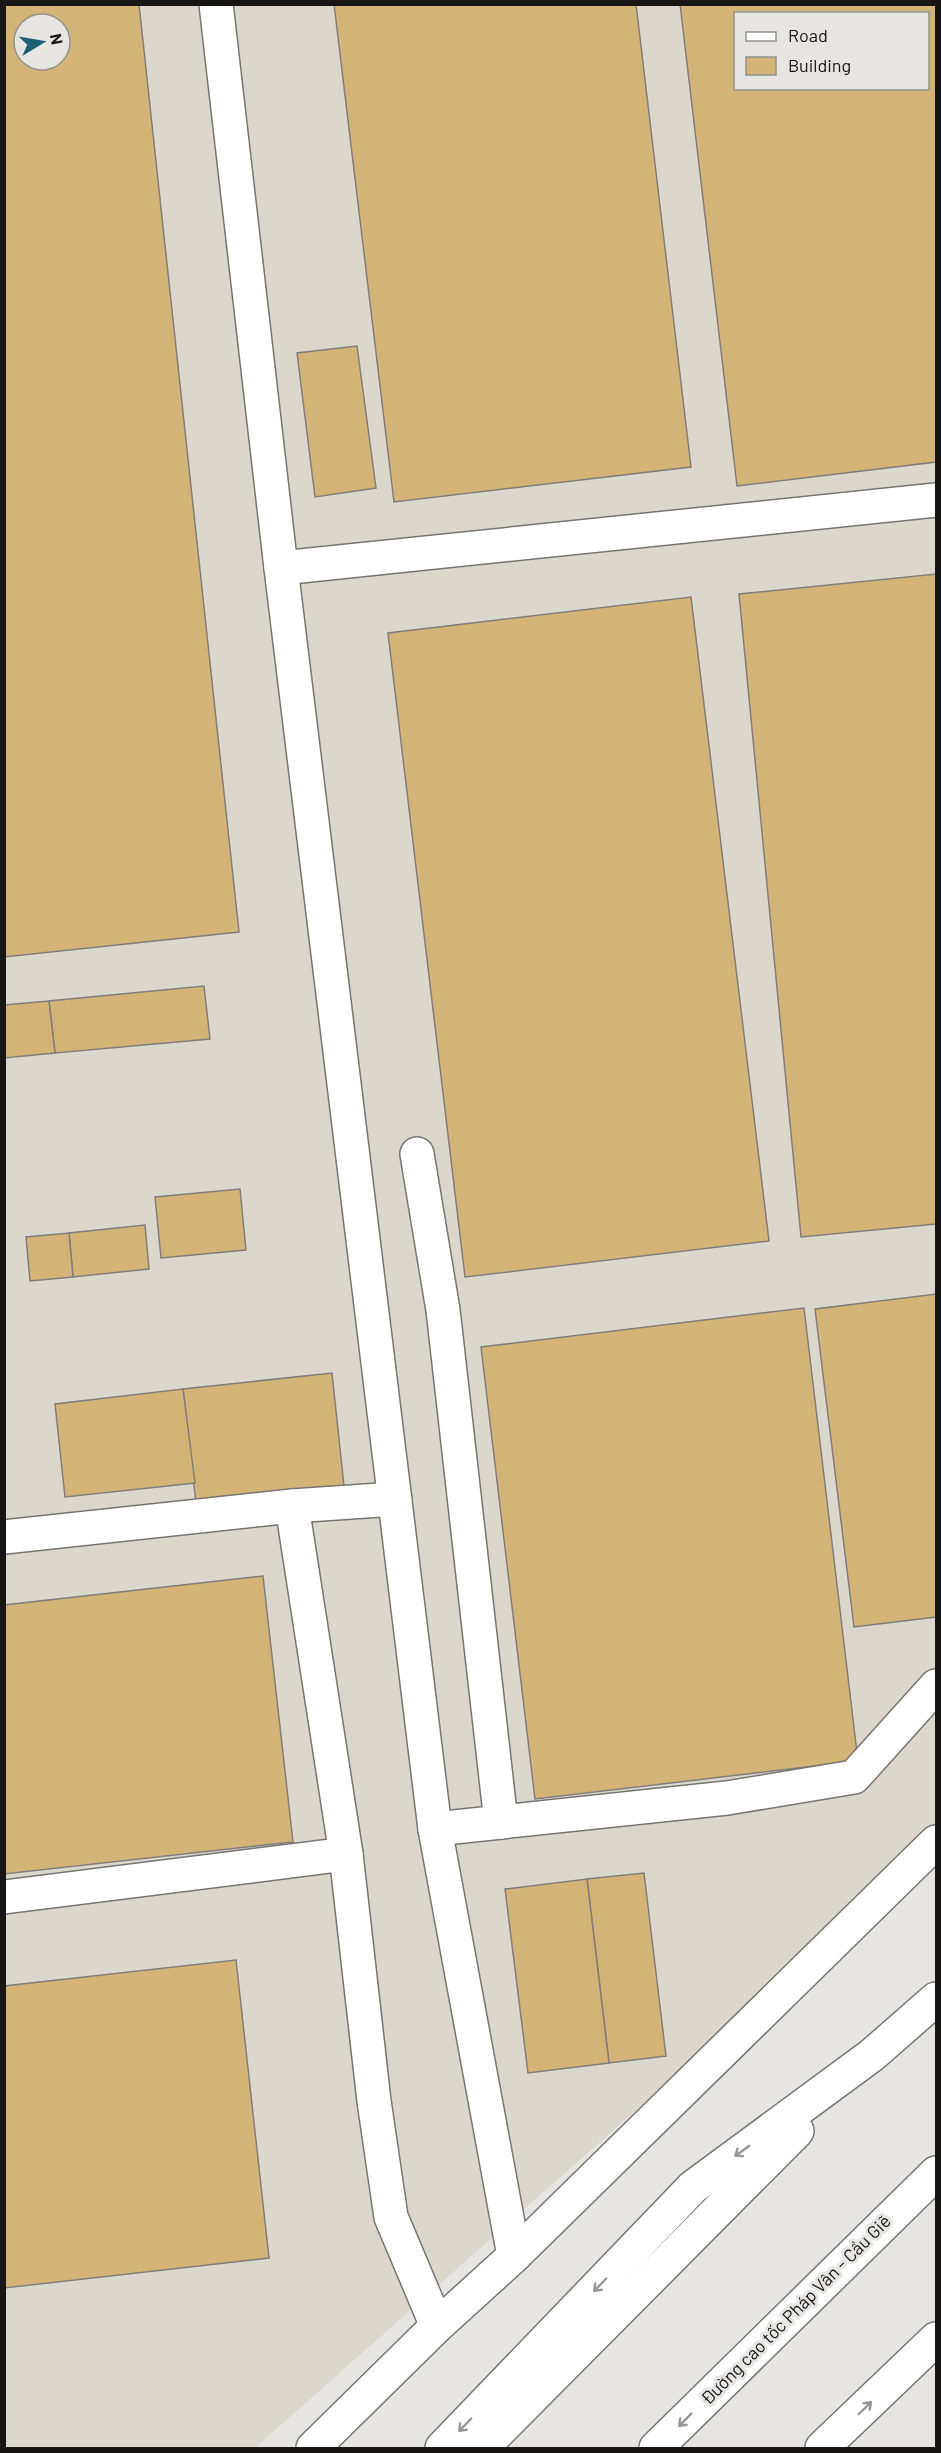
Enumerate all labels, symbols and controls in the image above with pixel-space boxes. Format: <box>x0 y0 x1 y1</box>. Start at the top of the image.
north arrow <box>12 12 72 72</box>
legend <box>734 12 929 90</box>
text: Road <box>788 24 828 46</box>
text: N <box>47 32 68 46</box>
text: Building <box>788 54 851 76</box>
one-way arrow <box>734 2145 750 2158</box>
street label: Đường cao tốc Pháp Vân - Cầu Giẽ <box>696 2210 895 2409</box>
one-way arrow <box>593 2277 607 2292</box>
one-way arrow <box>857 2401 872 2415</box>
one-way arrow <box>678 2412 692 2427</box>
one-way arrow <box>458 2418 472 2433</box>

